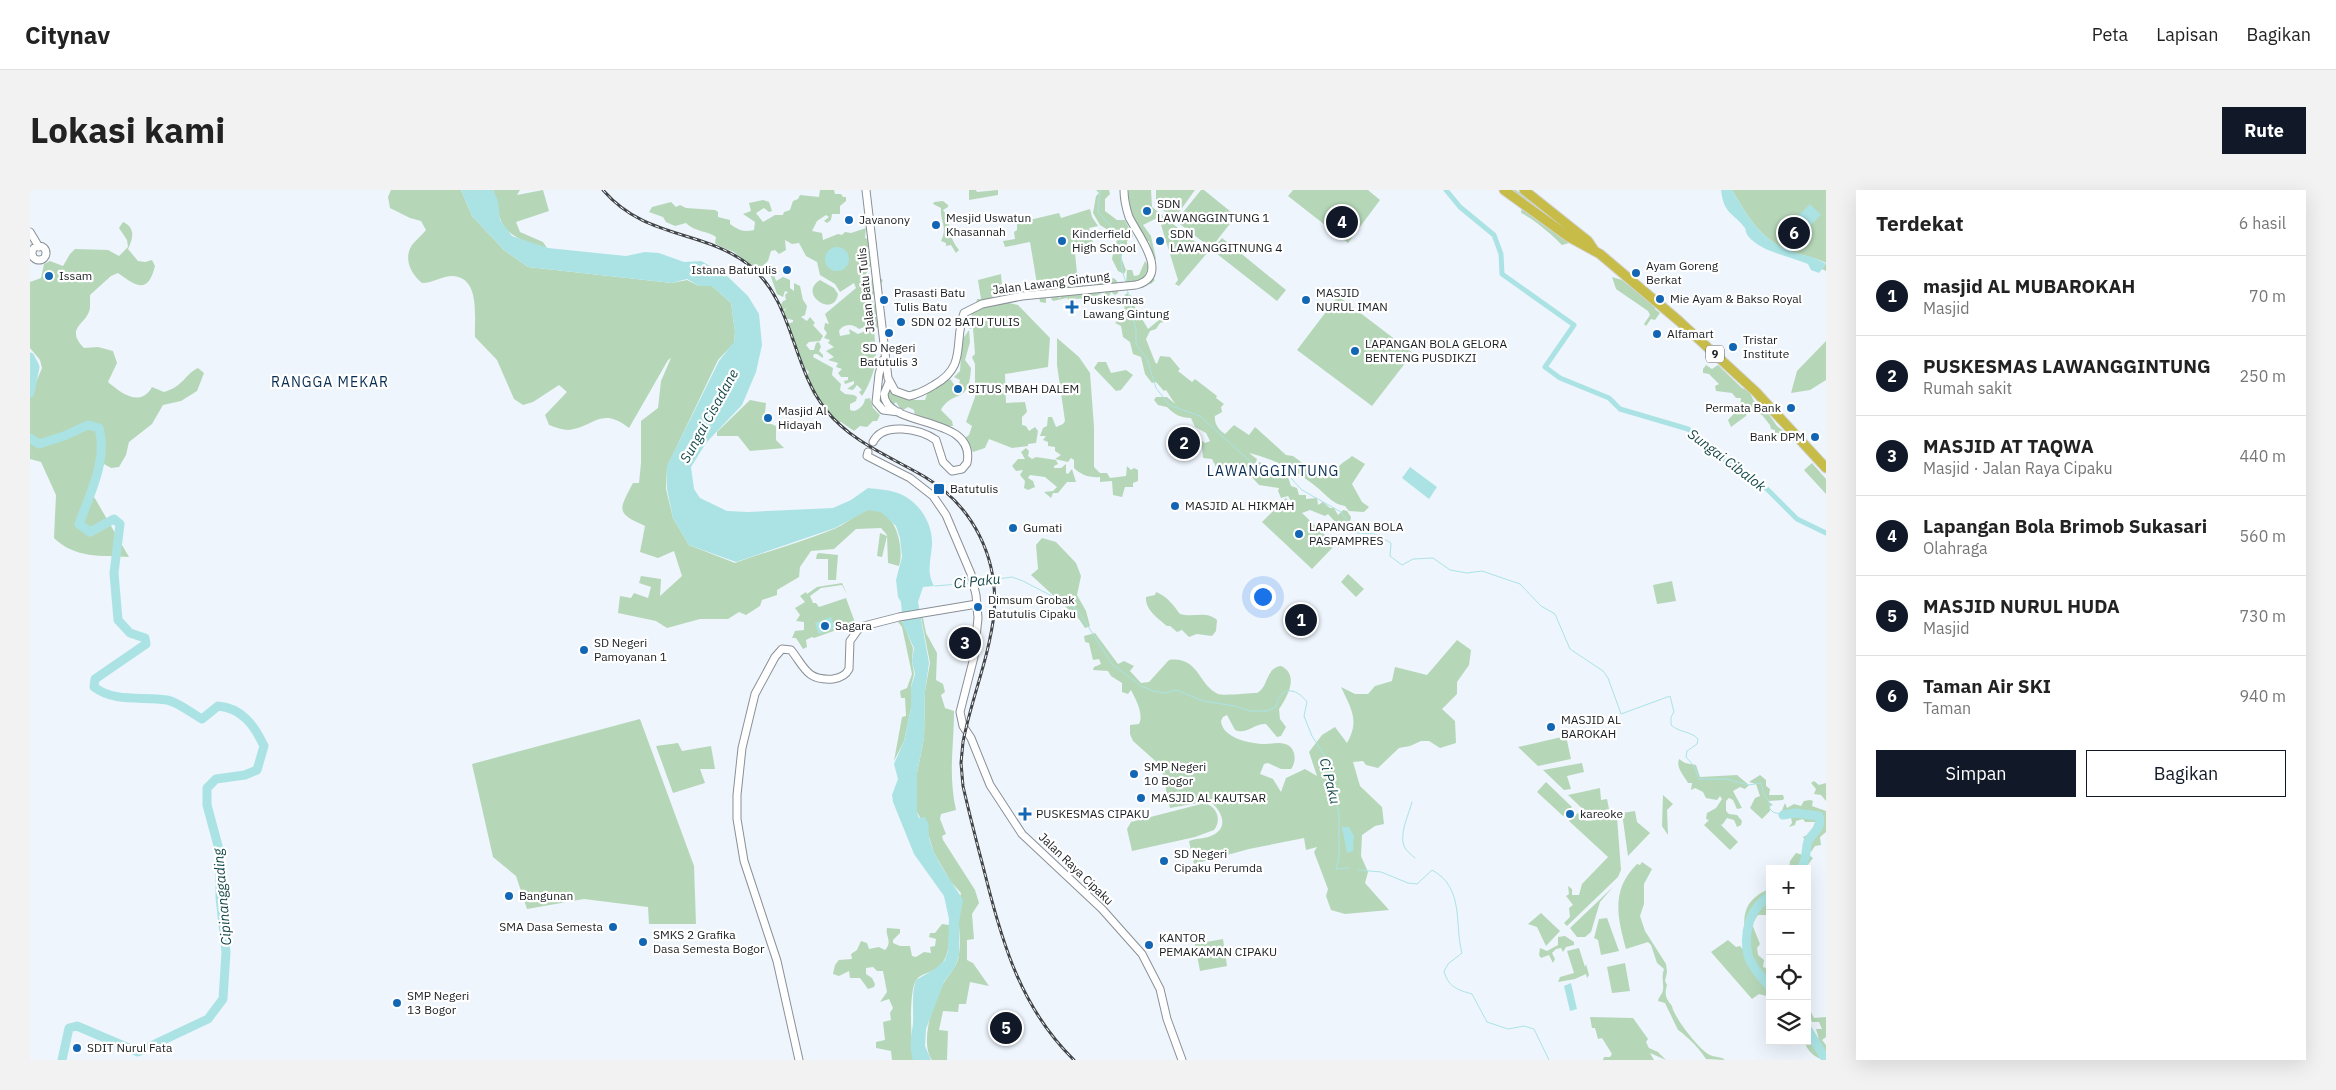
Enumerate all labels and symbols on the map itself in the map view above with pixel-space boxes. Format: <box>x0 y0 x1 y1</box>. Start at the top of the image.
place label: SDN LAWANGGINTUNG 1 <box>1157 196 1270 225</box>
pin: 4 <box>1326 203 1358 241</box>
marker: SDN LAWANGGINTUNG 1 <box>1141 205 1153 217</box>
place label: Mesjid Uswatun Khasannah <box>946 210 1031 239</box>
place label: Javanony <box>859 212 910 227</box>
marker: Javanony <box>843 214 855 226</box>
pin: 6 <box>1778 214 1810 252</box>
marker: Mesjid Uswatun Khasannah <box>930 219 942 231</box>
place label: Kinderfield High School <box>1072 226 1136 255</box>
place label: SDN LAWANGGITNUNG 4 <box>1170 226 1282 255</box>
marker: Kinderfield High School <box>1056 235 1068 247</box>
marker: SDN LAWANGGITNUNG 4 <box>1154 235 1166 247</box>
street label: Jalan Batu Tulis <box>854 247 877 333</box>
place label: Ayam Goreng Berkat <box>1646 258 1719 287</box>
place label: Istana Batutulis <box>691 262 777 277</box>
marker: Istana Batutulis <box>781 264 793 276</box>
marker: Ayam Goreng Berkat <box>1630 267 1642 279</box>
place label: Issam <box>59 268 92 283</box>
street label: Jalan Lawang Gintung <box>991 268 1111 297</box>
marker: Issam <box>43 270 55 282</box>
place label: Prasasti Batu Tulis Batu <box>894 285 965 314</box>
place label: MASJID NURUL IMAN <box>1316 285 1388 314</box>
place label: Mie Ayam & Bakso Royal <box>1670 291 1802 306</box>
place label: Puskesmas Lawang Gintung <box>1083 292 1170 321</box>
marker: Mie Ayam & Bakso Royal <box>1654 293 1666 305</box>
marker: Prasasti Batu Tulis Batu <box>878 294 890 306</box>
marker: MASJID NURUL IMAN <box>1300 294 1312 306</box>
marker: Puskesmas Lawang Gintung <box>1065 300 1079 314</box>
place label: SDN 02 BATU TULIS <box>911 314 1020 329</box>
marker: SDN 02 BATU TULIS <box>895 316 907 328</box>
place label: Alfamart <box>1667 326 1714 341</box>
marker: SD Negeri Batutulis 3 <box>883 327 895 339</box>
marker: Alfamart <box>1651 328 1663 340</box>
place label: Tristar Institute <box>1743 332 1790 361</box>
place label: LAPANGAN BOLA GELORA BENTENG PUSDIKZI <box>1365 336 1507 365</box>
place label: SD Negeri Batutulis 3 <box>860 340 918 369</box>
marker: Tristar Institute <box>1727 341 1739 353</box>
marker: LAPANGAN BOLA GELORA BENTENG PUSDIKZI <box>1349 345 1361 357</box>
road number: 9 <box>1706 346 1724 362</box>
water label: Sungai Cisadane <box>676 366 742 466</box>
district label: RANGGA MEKAR <box>271 373 389 391</box>
place label: SITUS MBAH DALEM <box>968 381 1079 396</box>
marker: SITUS MBAH DALEM <box>952 383 964 395</box>
place label: Permata Bank <box>1705 400 1782 415</box>
marker: Permata Bank <box>1785 402 1797 414</box>
place label: Masjid Al Hidayah <box>778 403 827 432</box>
marker: Masjid Al Hidayah <box>762 412 774 424</box>
pin: 2 <box>1168 424 1200 462</box>
water label: Sungai Cibalok <box>1684 425 1770 496</box>
place label: Bank DPM <box>1750 429 1805 444</box>
marker: Bank DPM <box>1809 431 1821 443</box>
district label: LAWANGGINTUNG <box>1207 462 1339 480</box>
place label: Batutulis <box>950 481 999 496</box>
marker: Batutulis <box>932 482 946 496</box>
place label: MASJID AL HIKMAH <box>1185 498 1295 513</box>
marker: MASJID AL HIKMAH <box>1169 500 1181 512</box>
place label: LAPANGAN BOLA PASPAMPRES <box>1309 519 1404 548</box>
place label: Gumati <box>1023 520 1062 535</box>
marker: Gumati <box>1007 522 1019 534</box>
marker: LAPANGAN BOLA PASPAMPRES <box>1293 528 1305 540</box>
water label: Ci Paku <box>953 570 1001 592</box>
your location <box>1250 584 1276 610</box>
place label: Dimsum Grobak Batutulis Cipaku <box>988 592 1076 621</box>
marker: Dimsum Grobak Batutulis Cipaku <box>972 601 984 613</box>
pin: 1 <box>1285 601 1317 639</box>
place label: Sagara <box>835 618 872 633</box>
marker: Sagara <box>819 620 831 632</box>
pin: 3 <box>949 624 981 662</box>
place label: SD Negeri Pamoyanan 1 <box>594 635 667 664</box>
marker: SD Negeri Pamoyanan 1 <box>578 644 590 656</box>
place label: MASJID AL BAROKAH <box>1561 712 1621 741</box>
marker: MASJID AL BAROKAH <box>1545 721 1557 733</box>
water label: Ci Paku <box>1316 756 1344 806</box>
place label: SMP Negeri 10 Bogor <box>1144 759 1206 788</box>
marker: SMP Negeri 10 Bogor <box>1128 768 1140 780</box>
place label: MASJID AL KAUTSAR <box>1151 790 1266 805</box>
marker: MASJID AL KAUTSAR <box>1135 792 1147 804</box>
place label: PUSKESMAS CIPAKU <box>1036 806 1150 821</box>
place label: kareoke <box>1580 806 1623 821</box>
marker: PUSKESMAS CIPAKU <box>1018 807 1032 821</box>
marker: kareoke <box>1564 808 1576 820</box>
street label: Jalan Raya Cipaku <box>1036 829 1117 908</box>
place label: SD Negeri Cipaku Perumda <box>1174 846 1263 875</box>
water label: Cipinanggading <box>209 847 235 946</box>
marker: SD Negeri Cipaku Perumda <box>1158 855 1170 867</box>
place label: Bangunan <box>519 888 573 903</box>
marker: Bangunan <box>503 890 515 902</box>
place label: SMA Dasa Semesta <box>499 919 604 934</box>
marker: SMA Dasa Semesta <box>607 921 619 933</box>
place label: SMKS 2 Grafika Dasa Semesta Bogor <box>653 927 765 956</box>
place label: KANTOR PEMAKAMAN CIPAKU <box>1159 930 1277 959</box>
marker: SMKS 2 Grafika Dasa Semesta Bogor <box>637 936 649 948</box>
marker: KANTOR PEMAKAMAN CIPAKU <box>1143 939 1155 951</box>
place label: SMP Negeri 13 Bogor <box>407 988 469 1017</box>
marker: SMP Negeri 13 Bogor <box>391 997 403 1009</box>
pin: 5 <box>990 1009 1022 1047</box>
place label: SDIT Nurul Fata <box>87 1040 173 1055</box>
marker: SDIT Nurul Fata <box>71 1042 83 1054</box>

